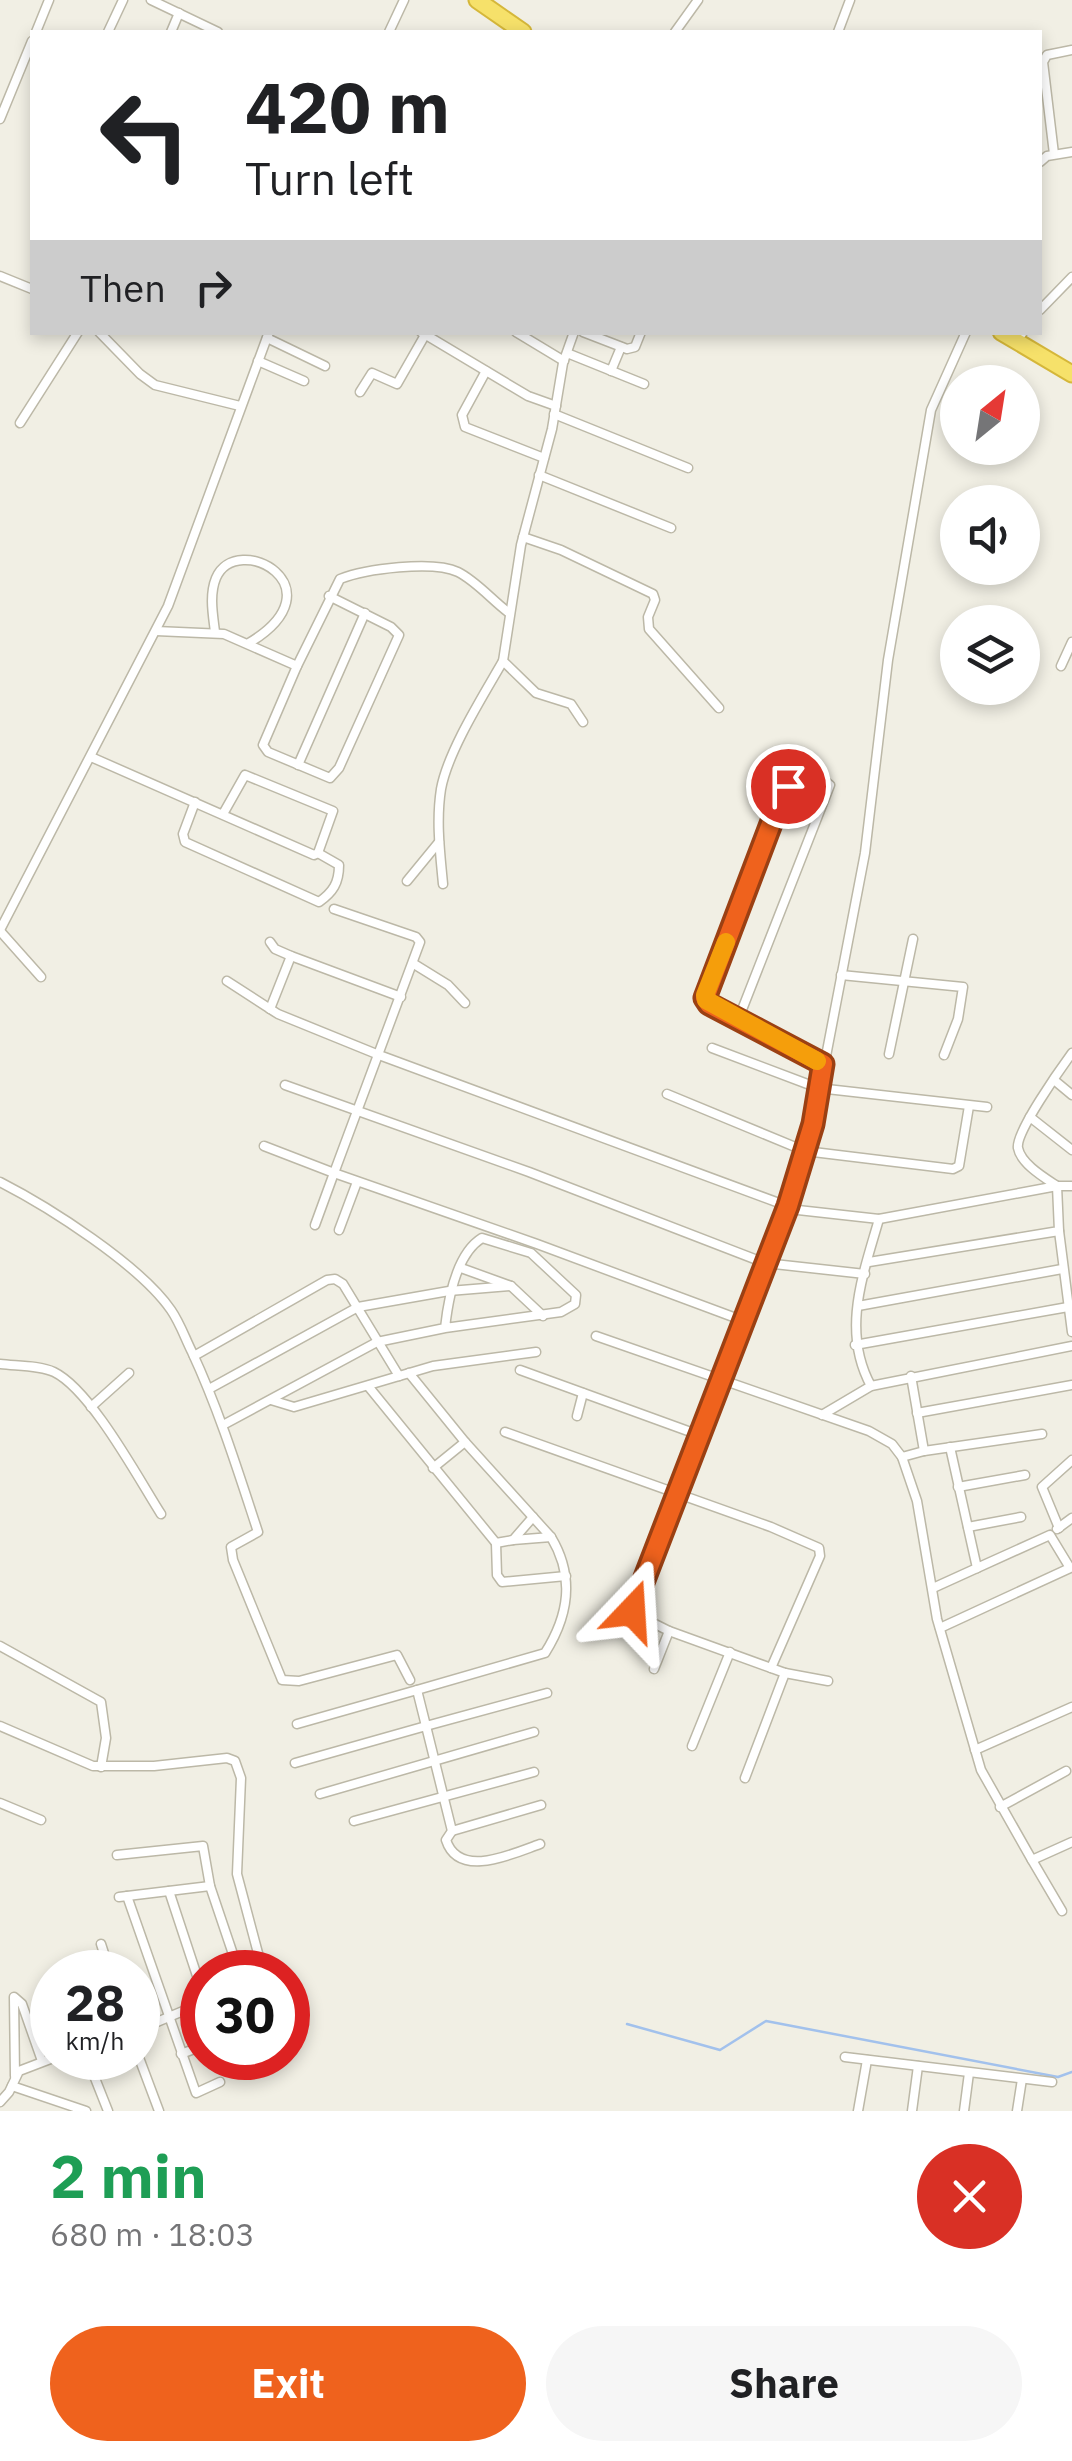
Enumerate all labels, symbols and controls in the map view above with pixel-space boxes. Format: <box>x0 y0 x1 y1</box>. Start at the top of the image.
text: 420 m <box>245 61 450 152</box>
icon: left <box>80 70 210 200</box>
text: Turn left <box>245 149 414 207</box>
icon: right <box>186 260 241 315</box>
text: Then <box>80 263 166 312</box>
north arrow <box>940 365 1040 465</box>
map controls <box>940 365 1040 705</box>
button: sound <box>940 485 1040 585</box>
button: layers <box>940 605 1040 705</box>
pin <box>746 744 831 829</box>
icon: arrive <box>761 759 816 814</box>
position arrow <box>580 1559 684 1663</box>
speed limit sign: 30 <box>180 1950 310 2080</box>
text: 28 <box>65 1970 125 2035</box>
text: km/h <box>66 2024 124 2057</box>
text: 2 min <box>50 2136 207 2215</box>
button: close <box>917 2144 1022 2249</box>
text: 680 m · 18:03 <box>50 2213 255 2255</box>
button: Exit <box>50 2326 526 2441</box>
button: Share <box>546 2326 1022 2441</box>

